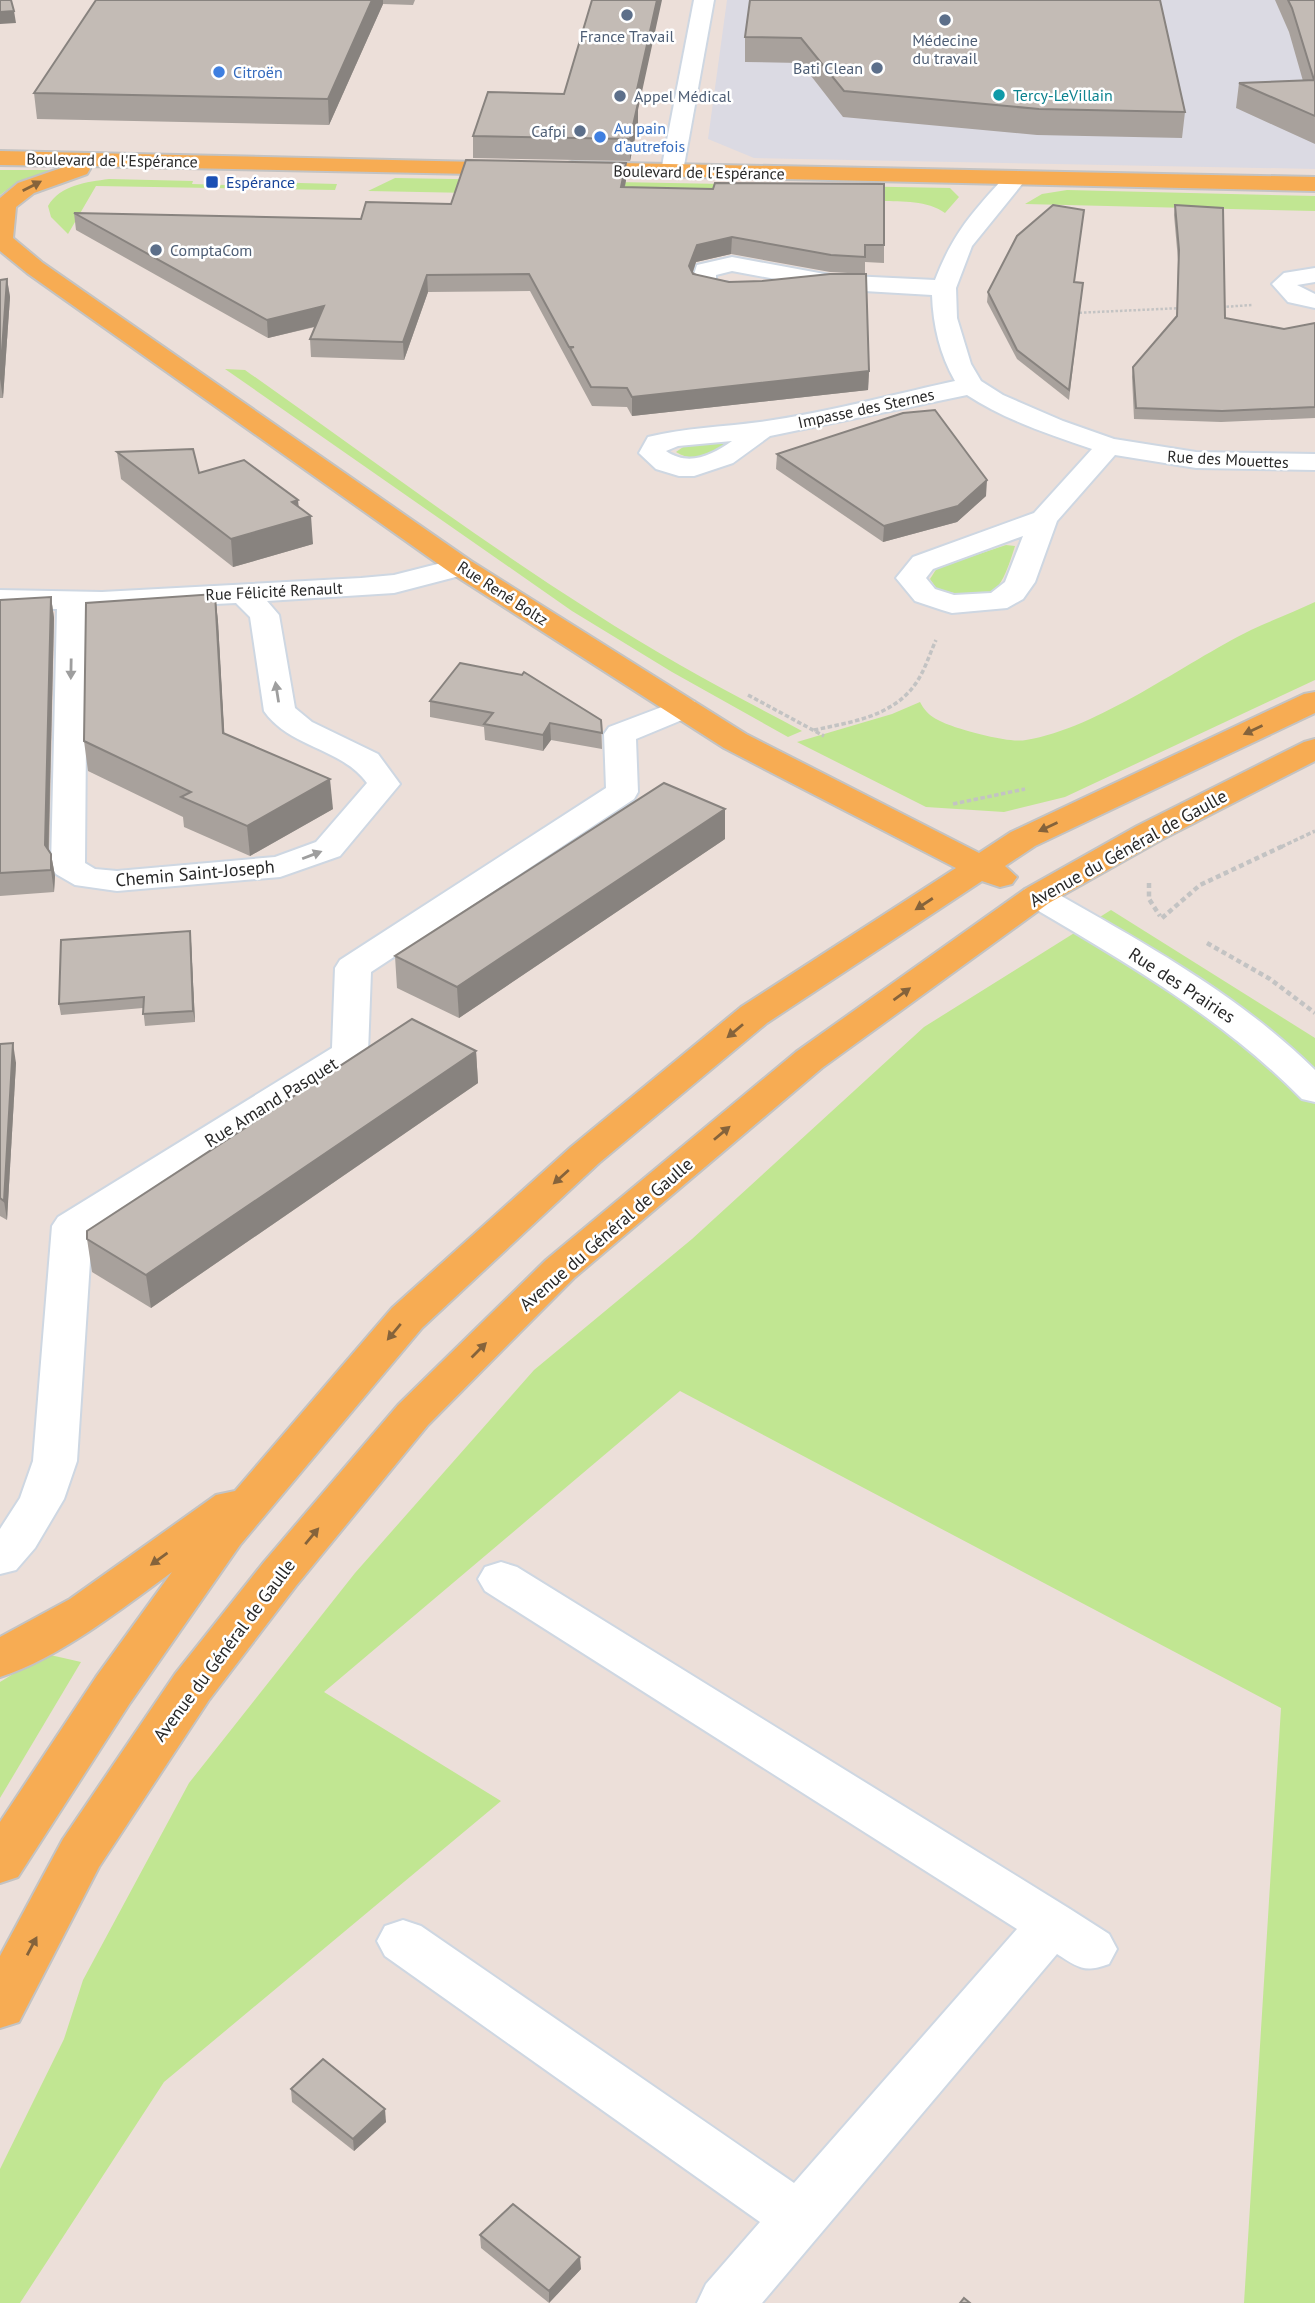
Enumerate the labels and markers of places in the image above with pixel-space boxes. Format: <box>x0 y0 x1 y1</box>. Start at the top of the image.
marker: France Travail <box>619 7 635 23</box>
marker: Médecine du travail <box>937 12 953 28</box>
place label: France Travail <box>580 26 674 46</box>
place label: Médecine du travail <box>912 30 978 68</box>
place label: Bati Clean <box>793 58 863 78</box>
marker: Bati Clean <box>869 60 885 76</box>
place label: Citroën <box>233 62 283 82</box>
marker: Citroën <box>211 64 227 80</box>
place label: Tercy-LeVillain <box>1013 85 1113 105</box>
place label: Appel Médical <box>634 86 732 106</box>
marker: Tercy-LeVillain <box>991 87 1007 103</box>
marker: Appel Médical <box>612 88 628 104</box>
place label: Au pain d'autrefois <box>614 118 685 156</box>
place label: Cafpi <box>531 121 566 141</box>
marker: Cafpi <box>572 123 588 139</box>
marker: Au pain d'autrefois <box>592 129 608 145</box>
place label: Espérance <box>226 172 295 192</box>
marker: Espérance <box>204 174 220 190</box>
place label: ComptaCom <box>170 240 252 260</box>
marker: ComptaCom <box>148 242 164 258</box>

